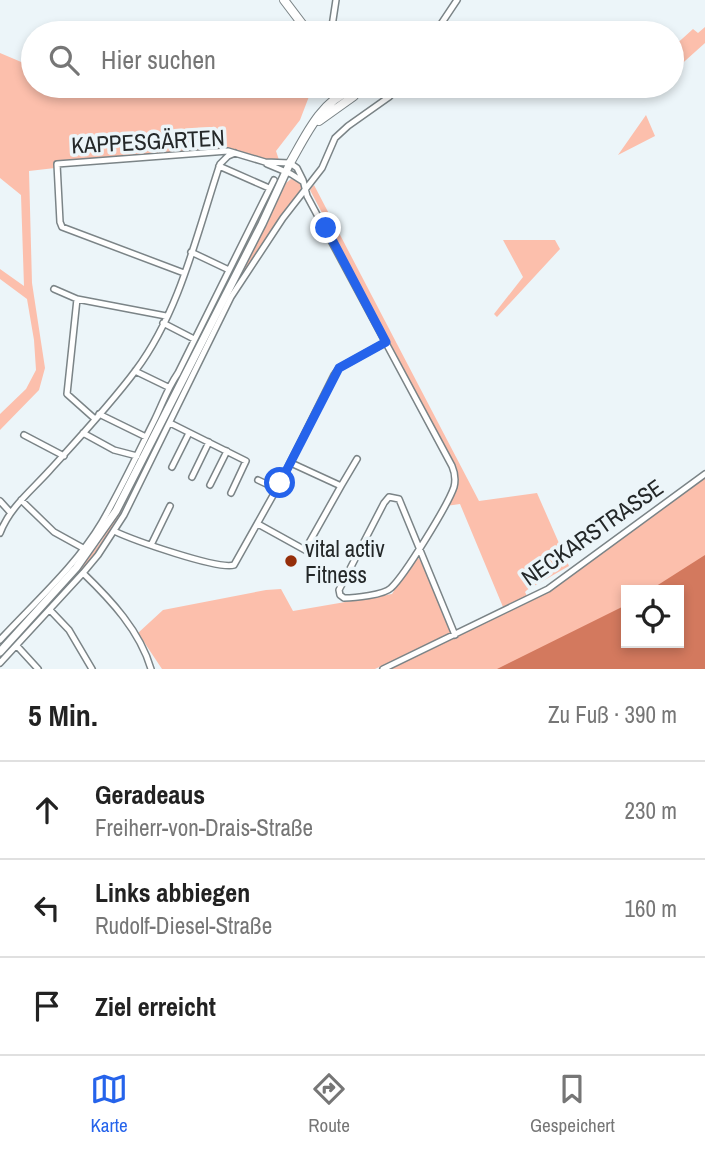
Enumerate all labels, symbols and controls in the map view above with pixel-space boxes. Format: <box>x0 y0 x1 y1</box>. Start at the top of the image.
search box <box>21 21 684 98</box>
icon: search <box>45 41 83 79</box>
text: Hier suchen <box>101 42 216 77</box>
street label: KAPPESGÄRTEN <box>70 121 226 161</box>
route end <box>310 212 341 243</box>
route start <box>264 467 295 498</box>
street label: NECKARSTRASSE <box>515 472 669 592</box>
place label: vital activ Fitness <box>305 533 385 590</box>
marker: vital activ Fitness <box>283 553 299 569</box>
map controls <box>621 585 684 648</box>
button: locate <box>621 585 684 648</box>
text: 5 Min. <box>28 695 98 735</box>
text: Zu Fuß · 390 m <box>548 699 677 730</box>
text: Geradeaus <box>95 777 205 812</box>
icon: ahead <box>28 791 66 829</box>
text: 230 m <box>625 795 677 826</box>
text: Freiherr-von-Drais-Straße <box>95 812 313 843</box>
text: Links abbiegen <box>95 875 250 910</box>
icon: left <box>28 889 66 927</box>
text: 160 m <box>625 893 677 924</box>
text: Rudolf-Diesel-Straße <box>95 910 272 941</box>
icon: arrive <box>28 987 66 1025</box>
text: Ziel erreicht <box>95 989 216 1024</box>
tab: Karte <box>90 1070 128 1138</box>
tab: Route <box>308 1070 350 1138</box>
tab: Gespeichert <box>530 1070 615 1138</box>

